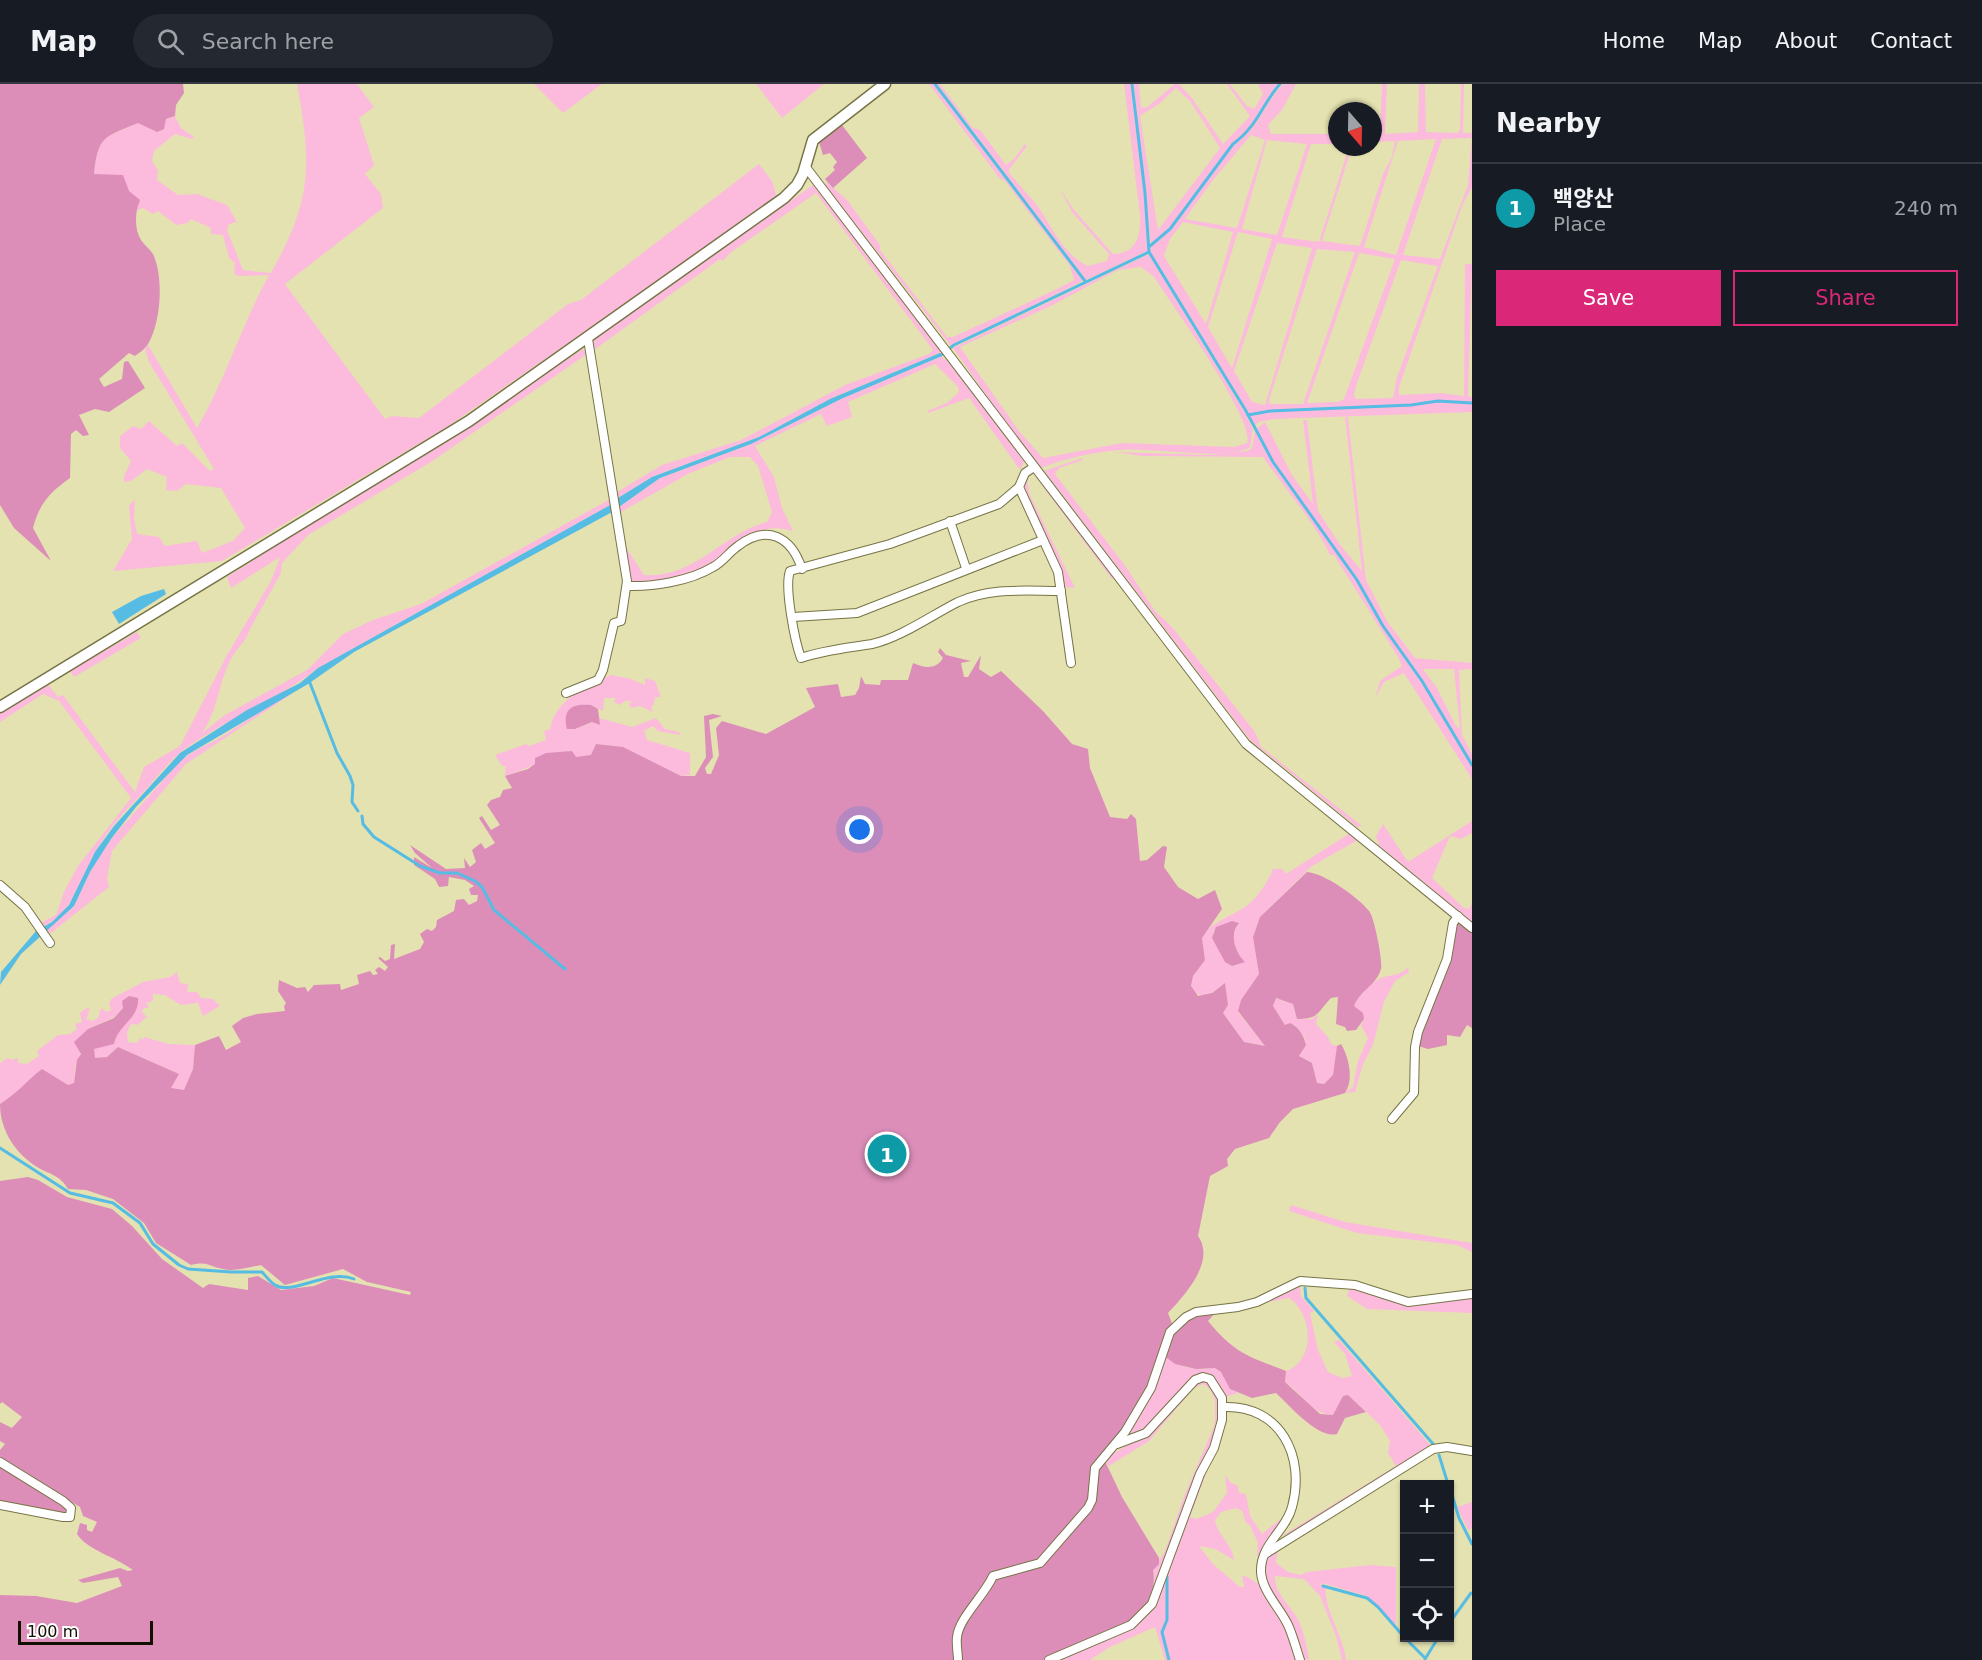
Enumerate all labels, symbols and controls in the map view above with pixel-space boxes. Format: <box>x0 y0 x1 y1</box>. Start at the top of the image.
search box <box>133 14 553 68</box>
text: Map <box>30 25 97 58</box>
icon: search <box>154 25 187 58</box>
text: Search here <box>202 29 334 54</box>
text: Home <box>1603 29 1665 53</box>
text: Map <box>1698 29 1742 53</box>
text: About <box>1775 29 1837 53</box>
text: Contact <box>1870 29 1952 53</box>
north arrow <box>1328 102 1382 156</box>
text: Nearby <box>1496 108 1601 138</box>
text: 백양산 <box>1553 186 1614 211</box>
text: 1 <box>1509 196 1522 220</box>
text: 240 m <box>1894 196 1958 220</box>
text: Place <box>1553 212 1606 236</box>
button: Save <box>1496 270 1721 326</box>
button: Share <box>1733 270 1958 326</box>
your location <box>845 815 874 844</box>
pin: 1 <box>868 1132 906 1176</box>
map controls <box>1400 1480 1454 1642</box>
button: + <box>1400 1480 1454 1534</box>
button: − <box>1400 1534 1454 1588</box>
button: locate <box>1400 1588 1454 1642</box>
scale bar <box>18 1618 153 1646</box>
text: 100 m <box>27 1622 78 1641</box>

